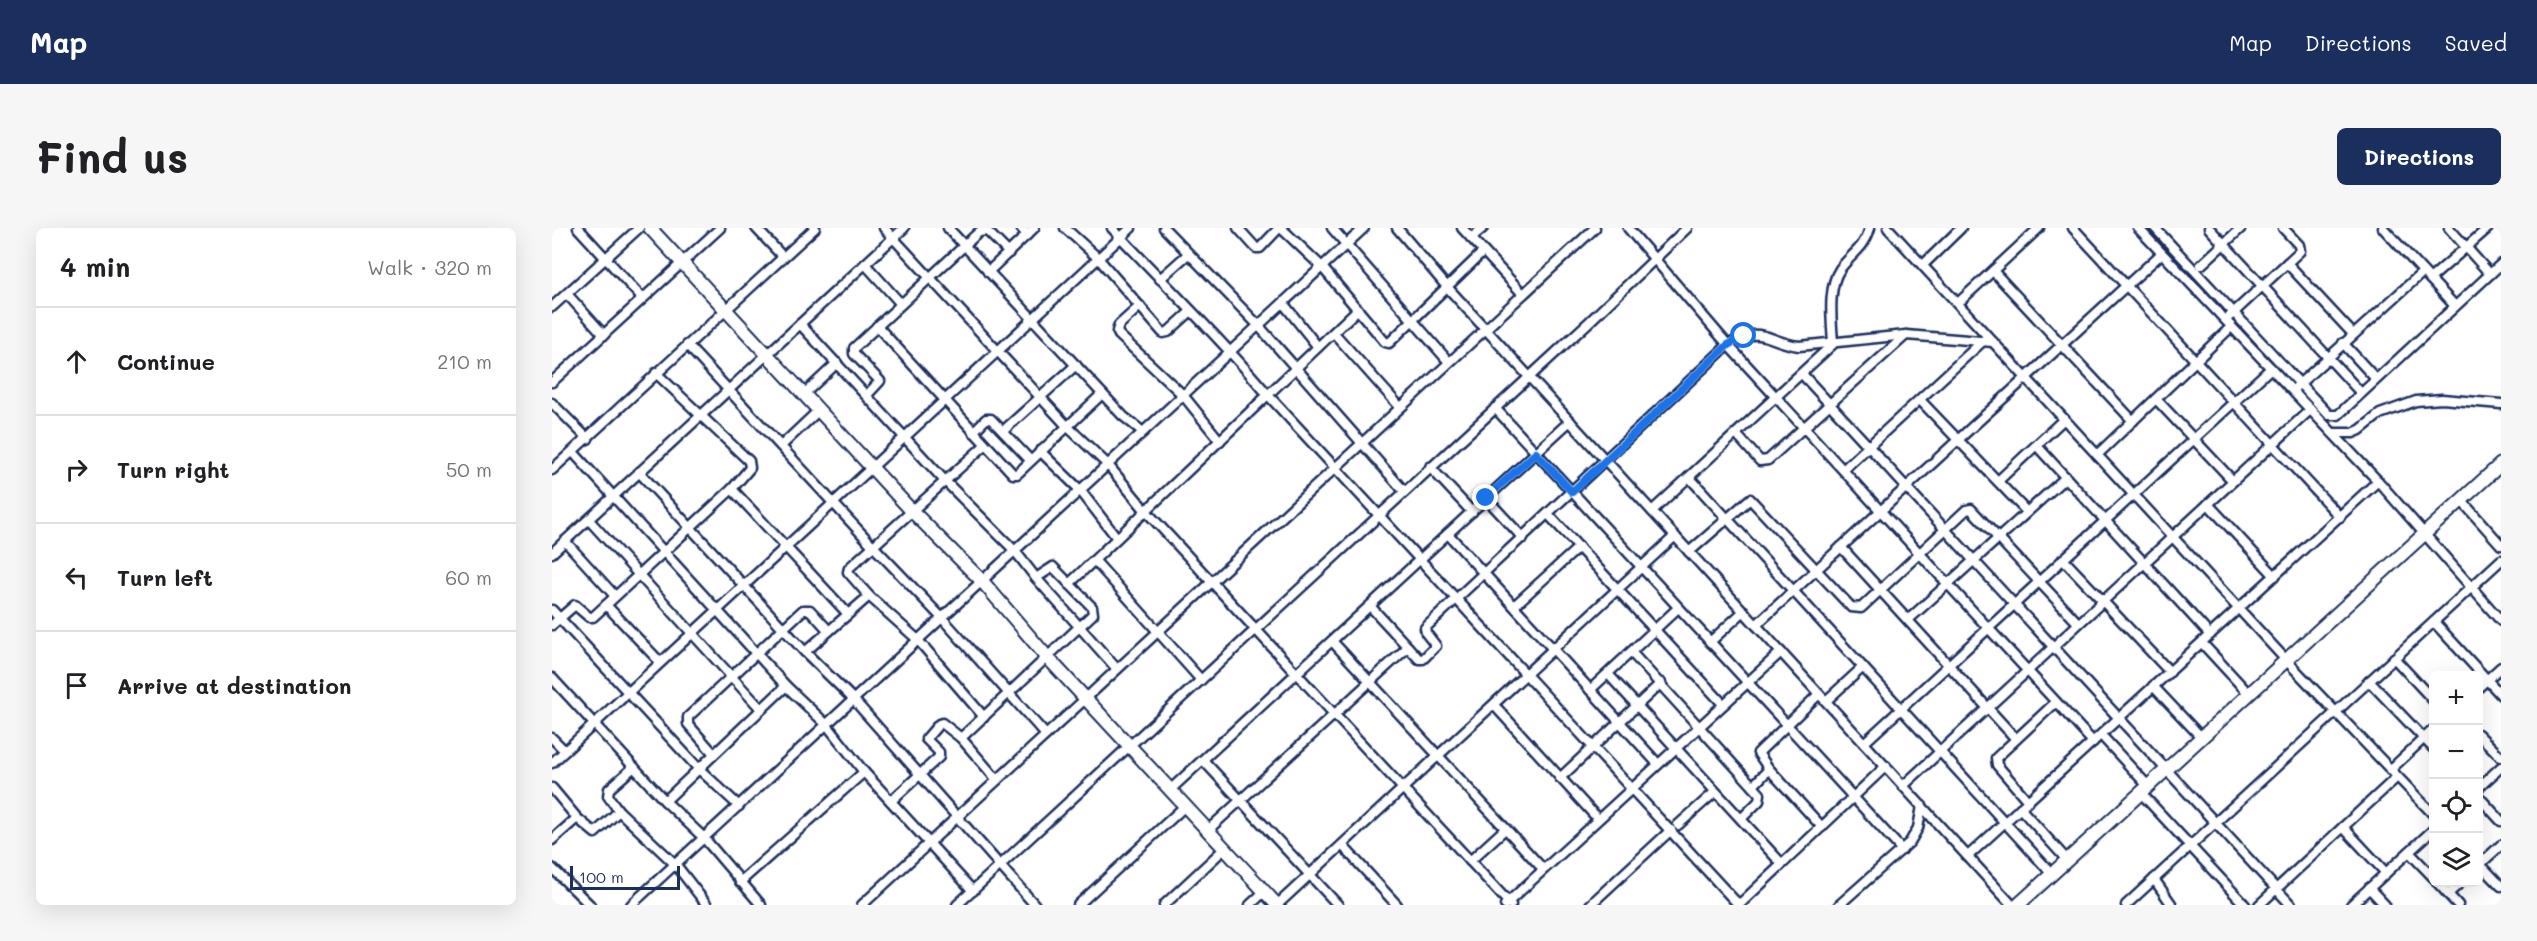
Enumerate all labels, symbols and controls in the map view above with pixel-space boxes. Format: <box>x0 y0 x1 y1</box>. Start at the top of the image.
text: Map <box>30 24 87 60</box>
text: Map <box>2229 29 2272 56</box>
text: Directions <box>2305 29 2412 56</box>
text: Saved <box>2445 29 2507 56</box>
button: Directions <box>2337 128 2501 185</box>
text: Find us <box>36 129 188 184</box>
text: 4 min <box>60 250 130 284</box>
text: Walk · 320 m <box>367 254 492 280</box>
route start <box>1730 322 1756 348</box>
icon: ahead <box>60 345 93 378</box>
text: Continue <box>117 347 215 376</box>
text: 210 m <box>437 348 492 374</box>
icon: right <box>60 453 93 486</box>
text: Turn right <box>117 455 229 484</box>
text: 50 m <box>446 456 492 482</box>
route end <box>1472 484 1498 510</box>
icon: left <box>60 561 93 594</box>
text: Turn left <box>117 563 213 592</box>
text: 60 m <box>445 564 492 590</box>
icon: arrive <box>60 669 93 702</box>
text: Arrive at destination <box>117 671 352 700</box>
map controls <box>2429 671 2483 887</box>
button: + <box>2429 671 2483 725</box>
button: − <box>2429 725 2483 779</box>
button: locate <box>2429 779 2483 833</box>
button: layers <box>2429 833 2483 887</box>
scale bar <box>570 863 680 890</box>
text: 100 m <box>579 866 624 887</box>

